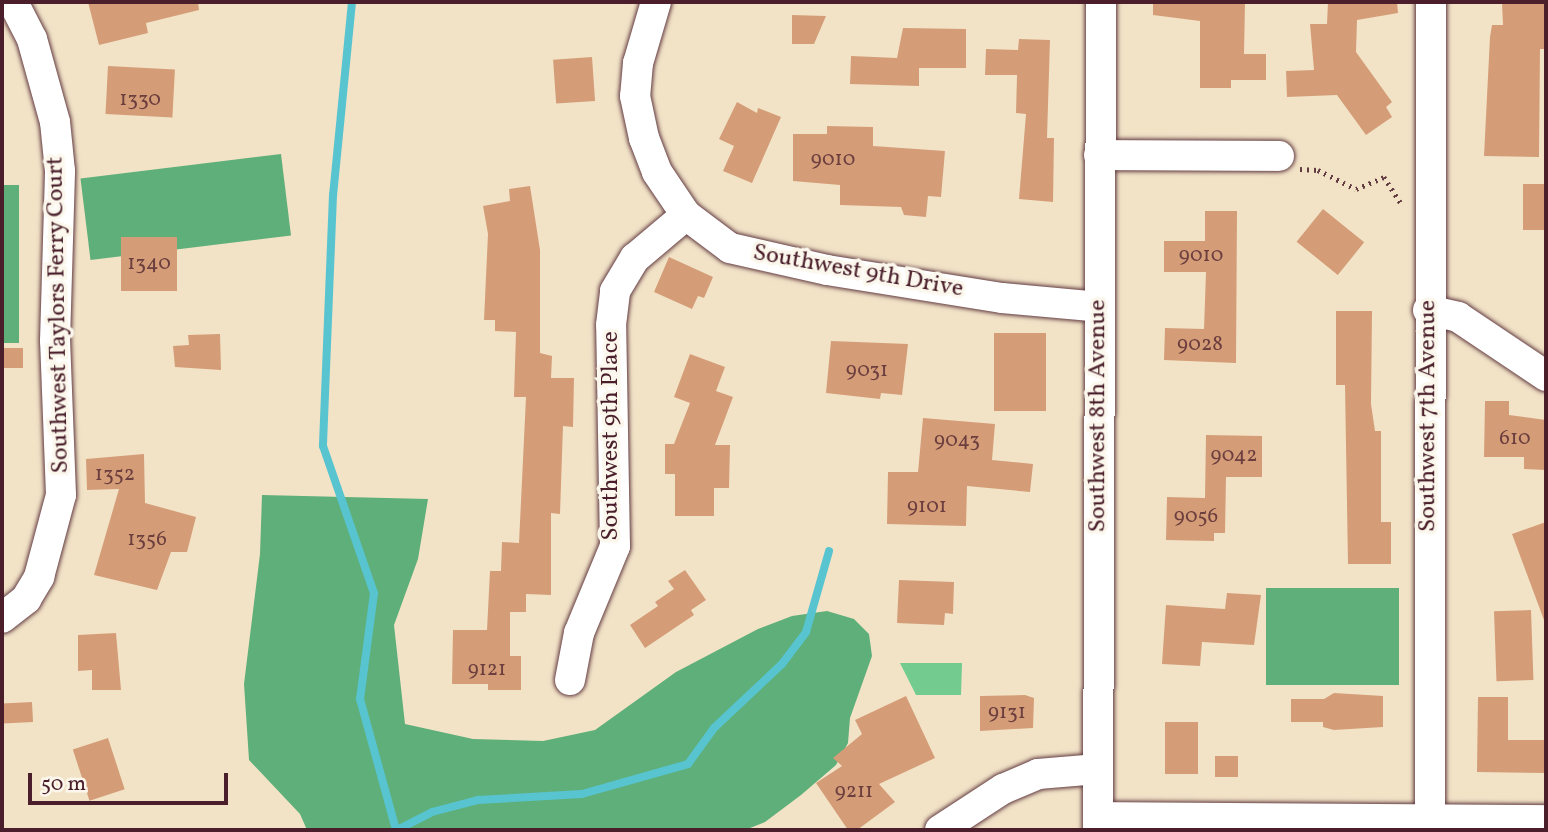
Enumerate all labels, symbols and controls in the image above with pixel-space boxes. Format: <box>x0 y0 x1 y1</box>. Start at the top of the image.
house number: 1330 <box>119 87 161 113</box>
house number: 9010 <box>811 147 855 173</box>
street label: Southwest Taylors Ferry Court <box>42 156 76 474</box>
street label: Southwest 9th Drive <box>751 239 965 305</box>
house number: 9010 <box>1179 243 1223 269</box>
house number: 1340 <box>127 251 171 277</box>
street label: Southwest 8th Avenue <box>1085 300 1113 532</box>
street label: Southwest 7th Avenue <box>1415 300 1443 532</box>
street label: Southwest 9th Place <box>598 331 626 541</box>
house number: 9028 <box>1177 332 1223 358</box>
house number: 9031 <box>846 358 888 384</box>
house number: 610 <box>1499 426 1531 452</box>
house number: 9043 <box>934 428 980 454</box>
house number: 9042 <box>1210 443 1258 469</box>
house number: 1352 <box>95 462 135 488</box>
house number: 9101 <box>907 494 947 520</box>
house number: 9056 <box>1174 504 1218 530</box>
house number: 1356 <box>127 527 167 553</box>
house number: 9121 <box>468 657 506 683</box>
house number: 9131 <box>988 700 1026 726</box>
scale bar <box>32 758 231 802</box>
text: 50 m <box>41 770 86 799</box>
house number: 9211 <box>835 779 873 805</box>

